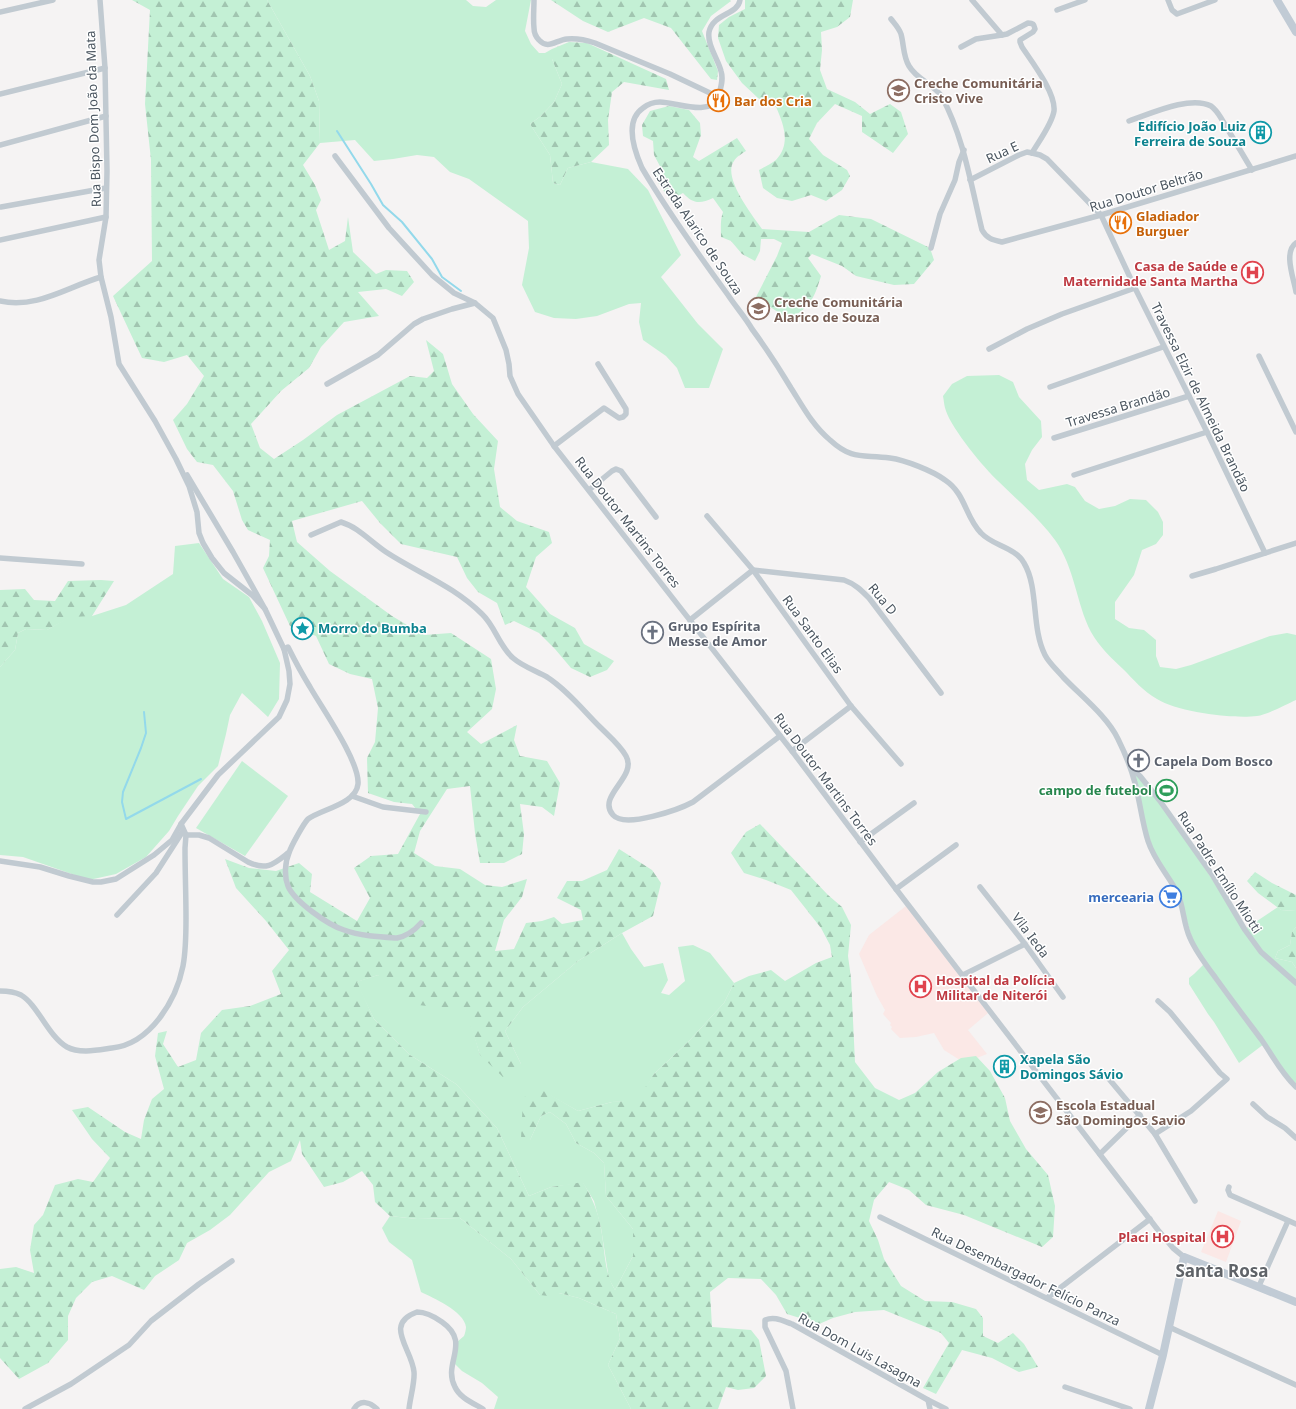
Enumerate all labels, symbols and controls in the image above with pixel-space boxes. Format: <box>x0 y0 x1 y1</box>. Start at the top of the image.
street label: Rua Bispo Dom João da Mata <box>81 30 105 208</box>
place label: Creche Comunitária Cristo Vive <box>914 74 1043 107</box>
school or university icon: Creche Comunitária Cristo Vive <box>886 77 912 103</box>
restaurant icon: Bar dos Cria <box>706 88 732 114</box>
place label: Bar dos Cria <box>734 92 812 110</box>
place label: Edifício João Luiz Ferreira de Souza <box>1134 117 1246 150</box>
building icon: Edifício João Luiz Ferreira de Souza <box>1248 120 1274 146</box>
street label: Rua E <box>983 137 1021 167</box>
street label: Estrada Alarico de Souza <box>649 164 747 298</box>
street label: Rua Doutor Beltrão <box>1087 164 1205 216</box>
place label: Gladiador Burguer <box>1136 207 1199 240</box>
restaurant icon: Gladiador Burguer <box>1108 210 1134 236</box>
place label: Casa de Saúde e Maternidade Santa Martha <box>1063 257 1238 290</box>
hospital icon: Casa de Saúde e Maternidade Santa Martha <box>1240 260 1266 286</box>
place label: Creche Comunitária Alarico de Souza <box>774 293 903 326</box>
school or university icon: Creche Comunitária Alarico de Souza <box>745 296 771 322</box>
street label: Travessa Elzir de Almeida Brandão <box>1147 299 1255 495</box>
street label: Travessa Brandão <box>1064 383 1172 431</box>
street label: Rua Doutor Martins Torres <box>571 453 685 591</box>
street label: Rua D <box>864 579 902 619</box>
street label: Rua Santo Elias <box>778 591 848 677</box>
place icon: Morro do Bumba <box>289 615 315 641</box>
place label: Grupo Espírita Messe de Amor <box>668 617 767 650</box>
place label: Morro do Bumba <box>318 619 427 637</box>
church icon: Grupo Espírita Messe de Amor <box>640 620 666 646</box>
street label: Rua Doutor Martins Torres <box>770 709 882 849</box>
church icon: Capela Dom Bosco <box>1125 748 1151 774</box>
place label: Capela Dom Bosco <box>1154 752 1273 770</box>
sports icon: campo de futebol <box>1154 777 1180 803</box>
place label: campo de futebol <box>1039 781 1152 799</box>
street label: Rua Padre Emílio Miotti <box>1174 807 1266 937</box>
supermarket icon: mercearia <box>1157 884 1183 910</box>
place label: mercearia <box>1088 888 1154 906</box>
street label: Vila Ieda <box>1008 909 1054 961</box>
place label: Hospital da Polícia Militar de Niterói <box>936 971 1055 1004</box>
hospital icon: Hospital da Polícia Militar de Niterói <box>908 974 934 1000</box>
place label: Xapela São Domingos Sávio <box>1020 1050 1123 1083</box>
building icon: Xapela São Domingos Sávio <box>992 1053 1018 1079</box>
place label: Escola Estadual São Domingos Savio <box>1056 1096 1186 1129</box>
school or university icon: Escola Estadual São Domingos Savio <box>1028 1099 1054 1125</box>
street label: Rua Desembargador Felício Panza <box>929 1222 1123 1330</box>
hospital icon: Placi Hospital <box>1209 1224 1235 1250</box>
place label: Placi Hospital <box>1118 1228 1206 1246</box>
district label: Santa Rosa <box>1175 1259 1269 1282</box>
street label: Rua Dom Luis Lasagna <box>795 1309 925 1391</box>

